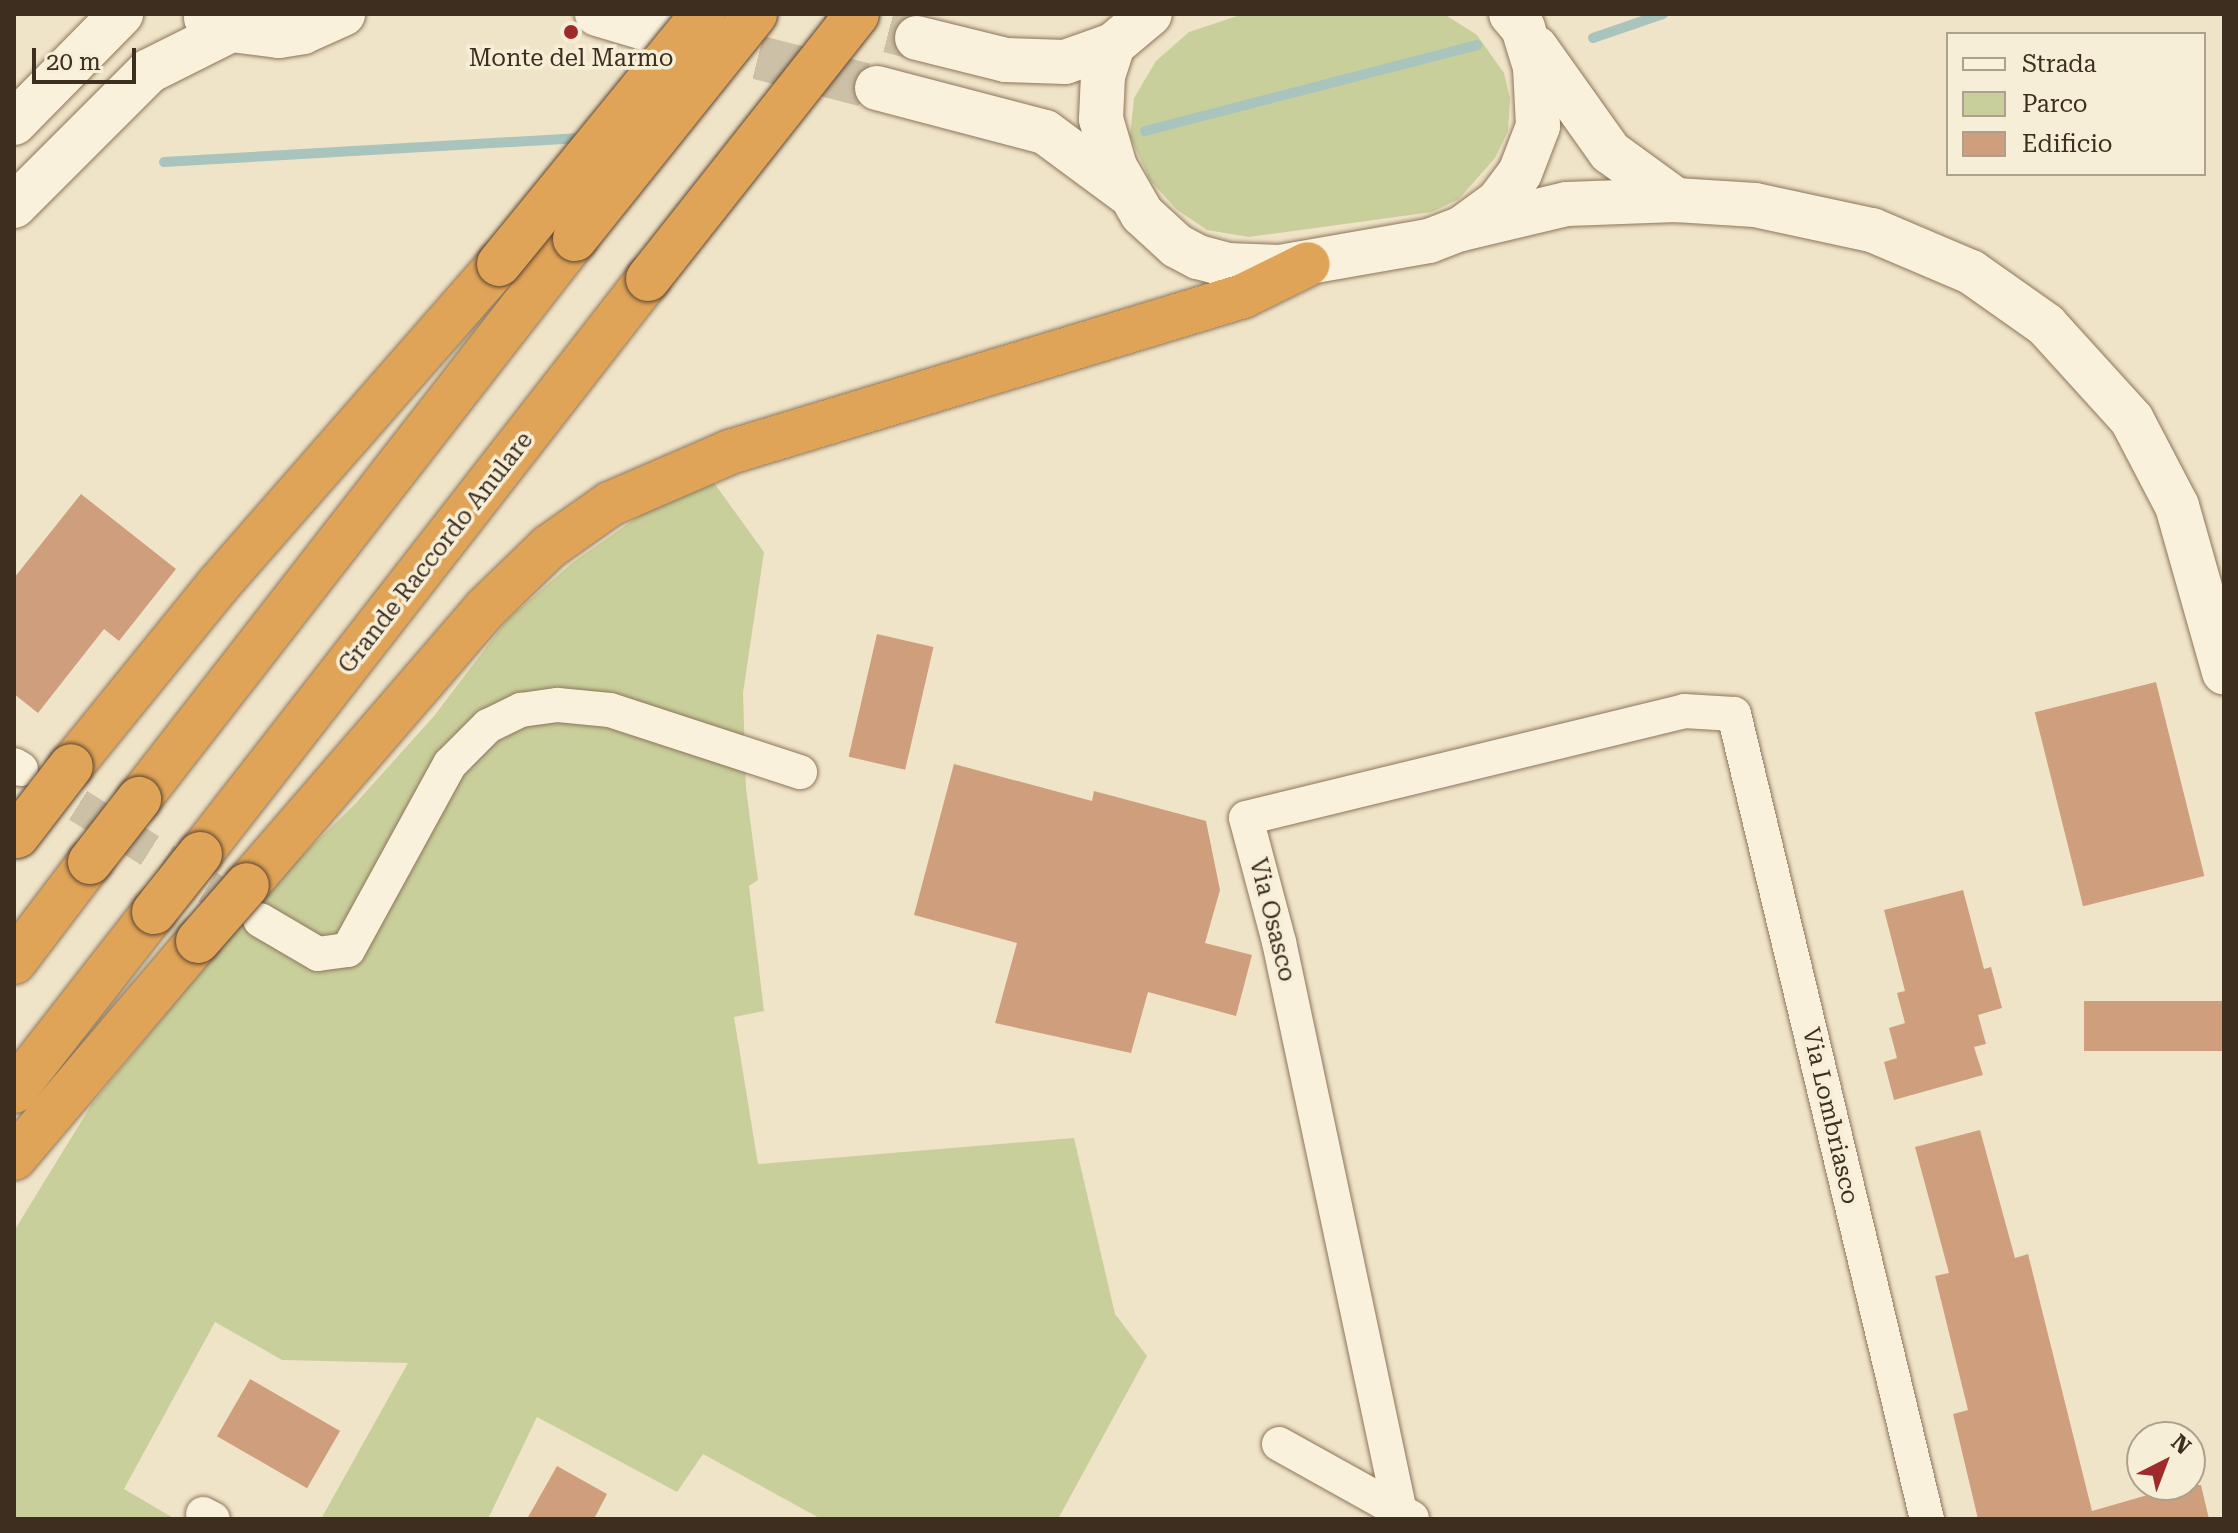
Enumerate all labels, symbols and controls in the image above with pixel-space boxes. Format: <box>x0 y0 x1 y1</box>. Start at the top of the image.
marker: Monte del Marmo <box>562 23 580 41</box>
scale bar <box>36 32 140 82</box>
legend <box>1946 32 2206 176</box>
place label: Monte del Marmo <box>469 45 673 73</box>
text: 20 m <box>46 48 101 76</box>
text: Strada <box>2022 50 2097 78</box>
text: Parco <box>2022 90 2088 118</box>
text: Edificio <box>2022 130 2113 158</box>
street label: Grande Raccordo Anulare <box>333 427 539 679</box>
street label: Via Osasco <box>1243 855 1301 985</box>
street label: Via Lombriasco <box>1796 1025 1864 1207</box>
north arrow <box>2126 1421 2206 1501</box>
text: N <box>2166 1429 2196 1459</box>

